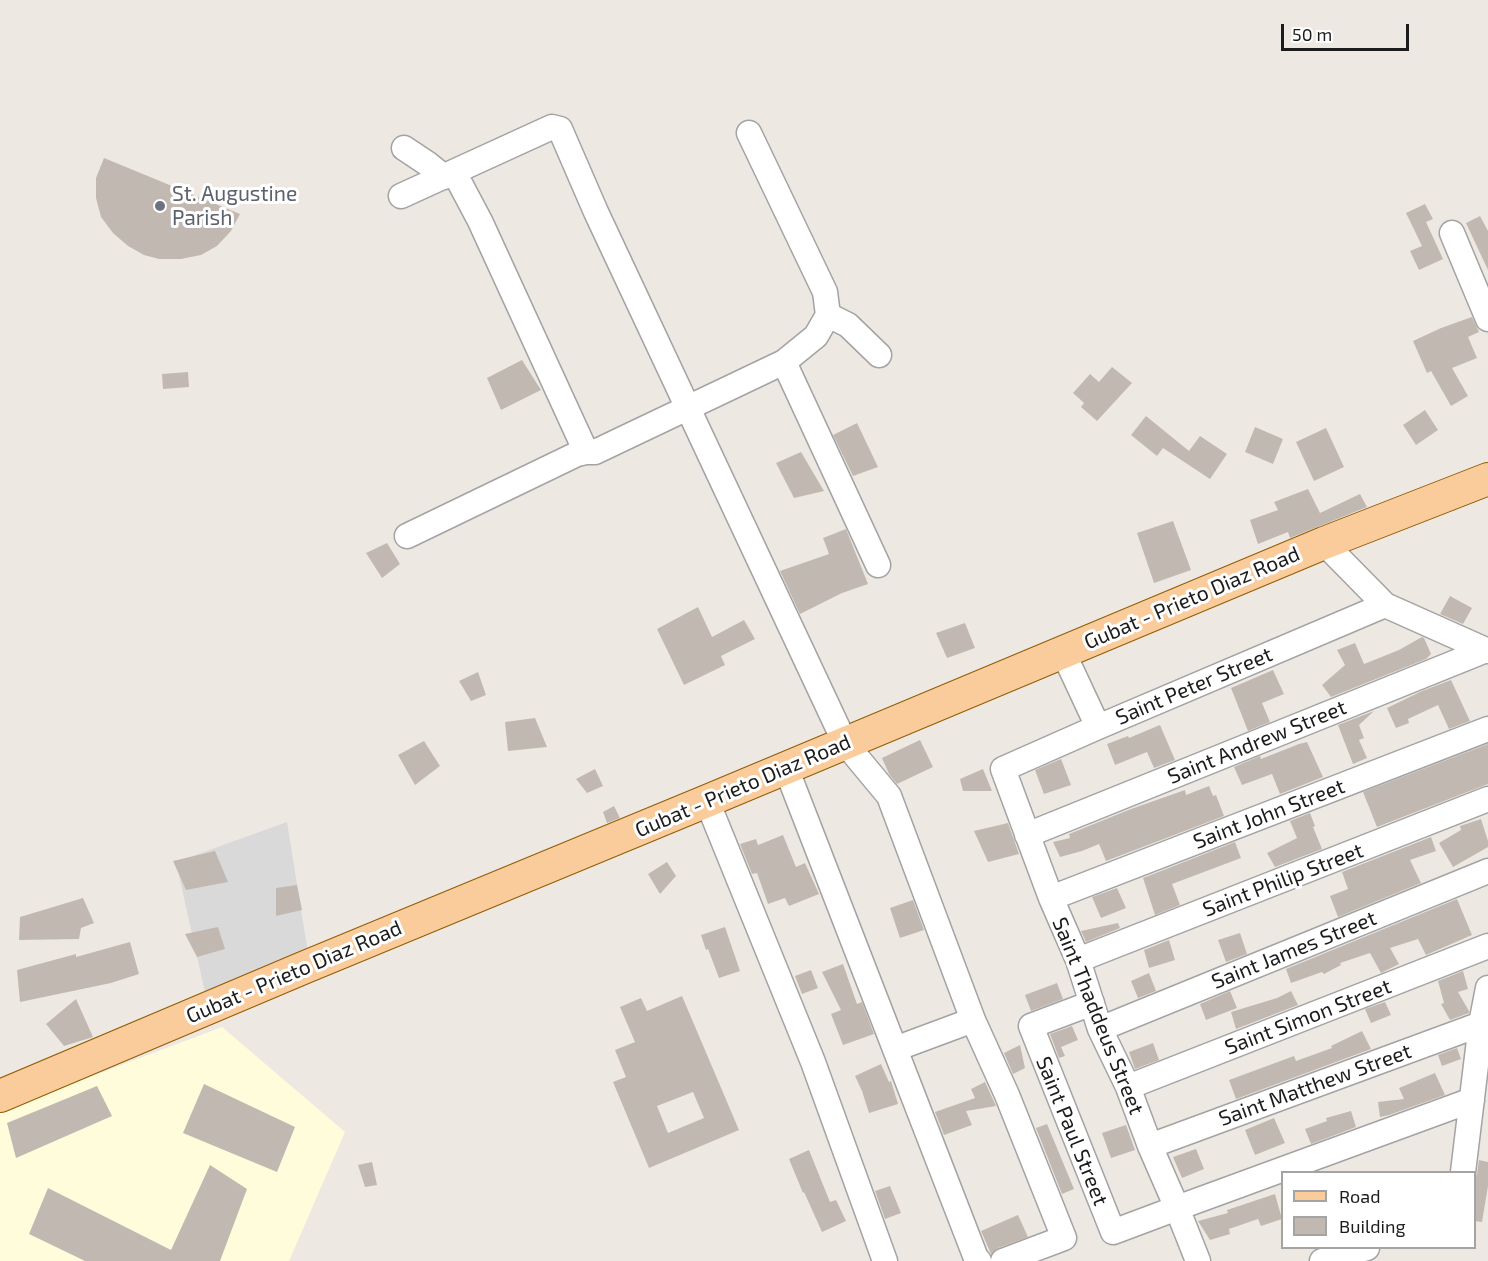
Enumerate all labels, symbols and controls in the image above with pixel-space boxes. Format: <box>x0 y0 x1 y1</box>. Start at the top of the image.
scale bar <box>1284 12 1412 50</box>
text: 50 m <box>1292 23 1332 45</box>
place label: St. Augustine Parish <box>172 181 297 231</box>
marker: St. Augustine Parish <box>153 199 167 213</box>
street label: Gubat - Prieto Diaz Road <box>1080 541 1304 655</box>
street label: Saint Peter Street <box>1112 642 1276 730</box>
street label: Saint Andrew Street <box>1164 695 1350 789</box>
street label: Gubat - Prieto Diaz Road <box>631 729 855 843</box>
street label: Saint John Street <box>1190 774 1348 854</box>
street label: Saint Philip Street <box>1199 838 1367 922</box>
street label: Saint James Street <box>1208 905 1380 995</box>
street label: Saint Thaddeus Street <box>1047 914 1149 1118</box>
street label: Gubat - Prieto Diaz Road <box>182 915 406 1029</box>
street label: Saint Simon Street <box>1221 974 1395 1060</box>
street label: Saint Matthew Street <box>1215 1038 1415 1132</box>
street label: Saint Paul Street <box>1031 1053 1113 1209</box>
legend <box>1281 1171 1476 1249</box>
text: Road <box>1339 1185 1380 1207</box>
text: Building <box>1339 1215 1406 1237</box>

